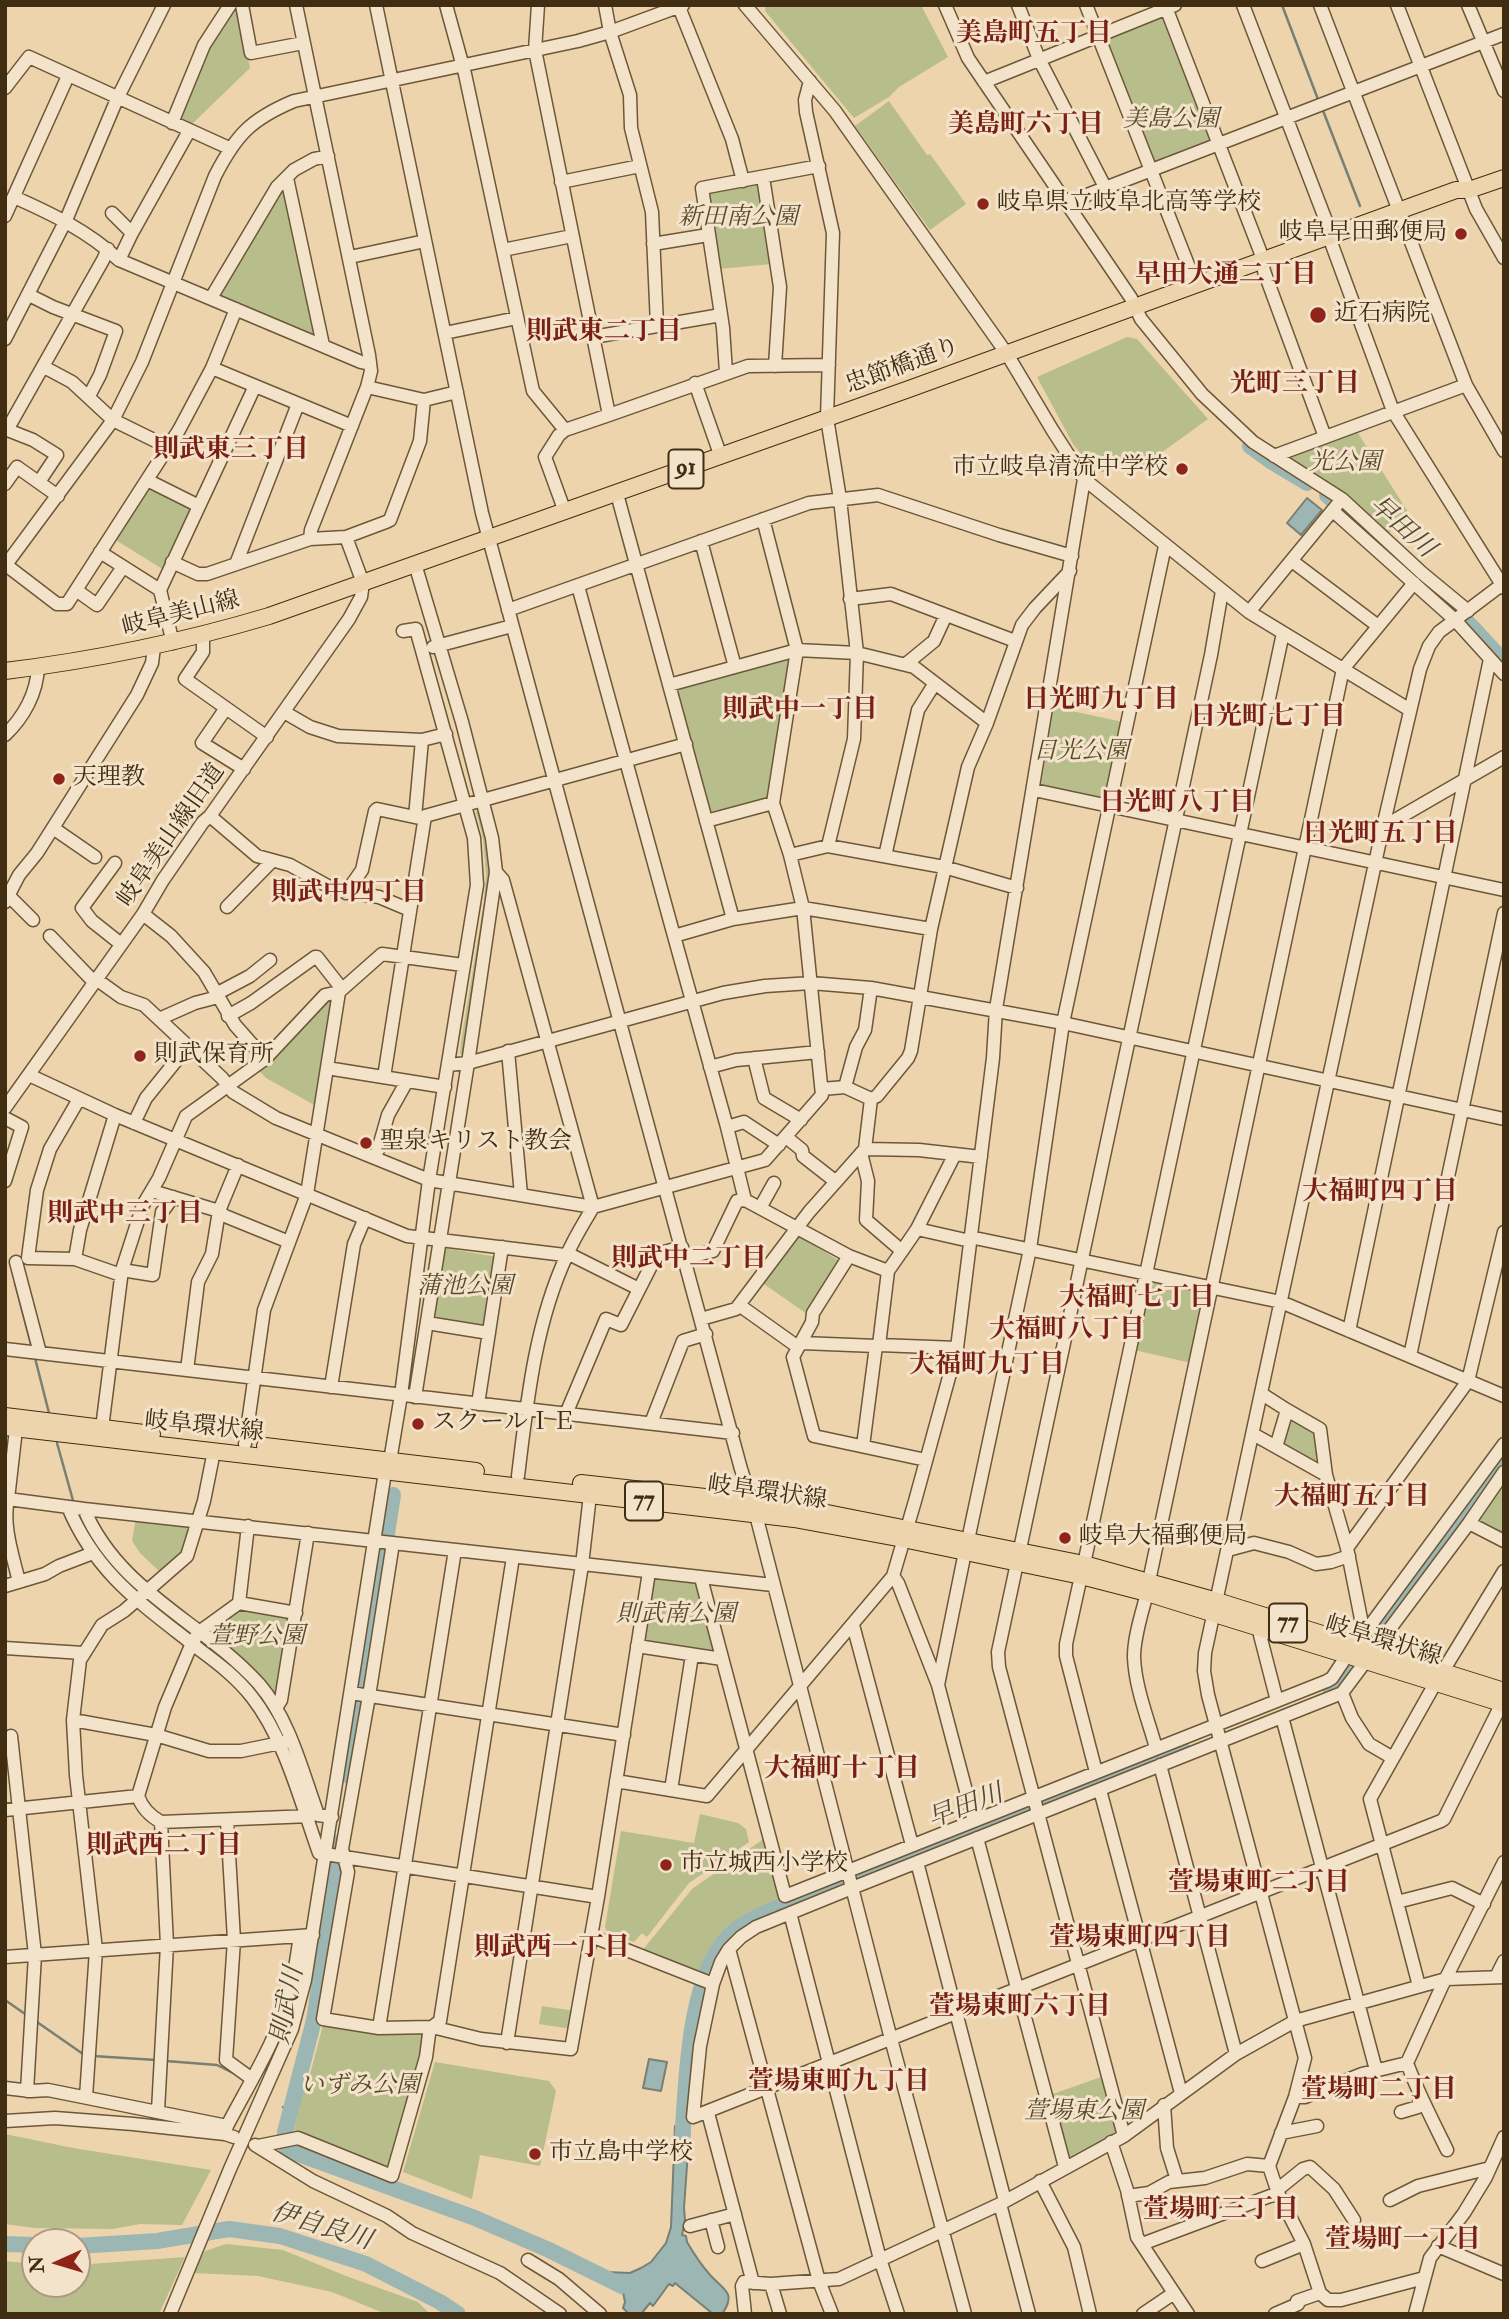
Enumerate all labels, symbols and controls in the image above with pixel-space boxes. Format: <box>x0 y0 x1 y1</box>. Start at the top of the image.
district label: 美島町五丁目 <box>956 19 1112 51</box>
park label: 美島公園 <box>1123 107 1219 135</box>
district label: 美島町六丁目 <box>948 110 1104 142</box>
place label: 岐阜県立岐阜北高等学校 <box>997 190 1261 218</box>
marker: 岐阜県立岐阜北高等学校 <box>975 196 991 212</box>
park label: 新田南公園 <box>678 205 798 233</box>
place label: 岐阜早田郵便局 <box>1279 220 1447 248</box>
marker: 岐阜早田郵便局 <box>1453 226 1469 242</box>
district label: 早田大通二丁目 <box>1135 260 1317 292</box>
place label: 近石病院 <box>1334 301 1430 329</box>
marker: 近石病院 <box>1308 305 1328 325</box>
district label: 則武東二丁目 <box>526 317 682 349</box>
street label: 忠節橋通り <box>842 333 964 401</box>
district label: 光町三丁目 <box>1230 369 1360 401</box>
district label: 則武東三丁目 <box>153 435 309 467</box>
road number: 91 <box>668 449 704 489</box>
park label: 光公園 <box>1309 450 1381 478</box>
place label: 市立岐阜清流中学校 <box>952 455 1168 483</box>
marker: 市立岐阜清流中学校 <box>1174 461 1190 477</box>
water label: 早田川 <box>1362 490 1440 566</box>
street label: 岐阜美山線 <box>119 587 243 643</box>
district label: 日光町九丁目 <box>1023 685 1179 717</box>
district label: 則武中一丁目 <box>722 695 878 727</box>
district label: 日光町七丁目 <box>1190 702 1346 734</box>
park label: 日光公園 <box>1033 739 1129 767</box>
street label: 岐阜美山線旧道 <box>112 759 232 913</box>
place label: 天理教 <box>73 765 145 793</box>
marker: 天理教 <box>51 771 67 787</box>
district label: 日光町八丁目 <box>1099 788 1255 820</box>
district label: 日光町五丁目 <box>1302 819 1458 851</box>
district label: 則武中四丁目 <box>271 878 427 910</box>
place label: 則武保育所 <box>154 1042 274 1070</box>
marker: 則武保育所 <box>132 1048 148 1064</box>
place label: 聖泉キリスト教会 <box>380 1129 572 1157</box>
marker: 聖泉キリスト教会 <box>358 1135 374 1151</box>
district label: 大福町四丁目 <box>1302 1177 1458 1209</box>
district label: 則武中三丁目 <box>47 1199 203 1231</box>
district label: 則武中二丁目 <box>611 1244 767 1276</box>
park label: 蒲池公園 <box>417 1274 513 1302</box>
district label: 大福町七丁目 <box>1059 1283 1215 1315</box>
district label: 大福町八丁目 <box>989 1315 1145 1347</box>
district label: 大福町九丁目 <box>909 1350 1065 1382</box>
street label: 岐阜環状線 <box>143 1407 265 1449</box>
place label: スクールＩＥ <box>432 1410 576 1438</box>
marker: スクールＩＥ <box>410 1416 426 1432</box>
street label: 岐阜環状線 <box>706 1471 828 1517</box>
road number: 77 <box>625 1482 663 1520</box>
district label: 大福町五丁目 <box>1274 1482 1430 1514</box>
place label: 岐阜大福郵便局 <box>1079 1524 1247 1552</box>
marker: 岐阜大福郵便局 <box>1057 1530 1073 1546</box>
park label: 則武南公園 <box>616 1602 736 1630</box>
road number: 77 <box>1269 1604 1307 1642</box>
street label: 岐阜環状線 <box>1321 1611 1445 1673</box>
park label: 萱野公園 <box>209 1624 305 1652</box>
district label: 大福町十丁目 <box>764 1754 920 1786</box>
water label: 早田川 <box>924 1779 1008 1837</box>
district label: 則武西二丁目 <box>86 1831 242 1863</box>
place label: 市立城西小学校 <box>680 1851 848 1879</box>
marker: 市立城西小学校 <box>658 1857 674 1873</box>
district label: 萱場東町二丁目 <box>1168 1868 1350 1900</box>
district label: 萱場東町四丁目 <box>1049 1923 1231 1955</box>
district label: 則武西一丁目 <box>474 1933 630 1965</box>
water label: 則武川 <box>266 1965 312 2047</box>
district label: 萱場東町六丁目 <box>929 1992 1111 2024</box>
district label: 萱場東町九丁目 <box>748 2067 930 2099</box>
park label: いずみ公園 <box>300 2073 420 2101</box>
district label: 萱場町二丁目 <box>1301 2075 1457 2107</box>
park label: 萱場東公園 <box>1024 2099 1144 2127</box>
place label: 市立島中学校 <box>549 2140 693 2168</box>
marker: 市立島中学校 <box>527 2146 543 2162</box>
district label: 萱場町三丁目 <box>1143 2195 1299 2227</box>
water label: 伊自良川 <box>267 2198 375 2258</box>
district label: 萱場町一丁目 <box>1325 2225 1481 2257</box>
north arrow <box>21 2228 91 2298</box>
text: N <box>24 2255 50 2274</box>

